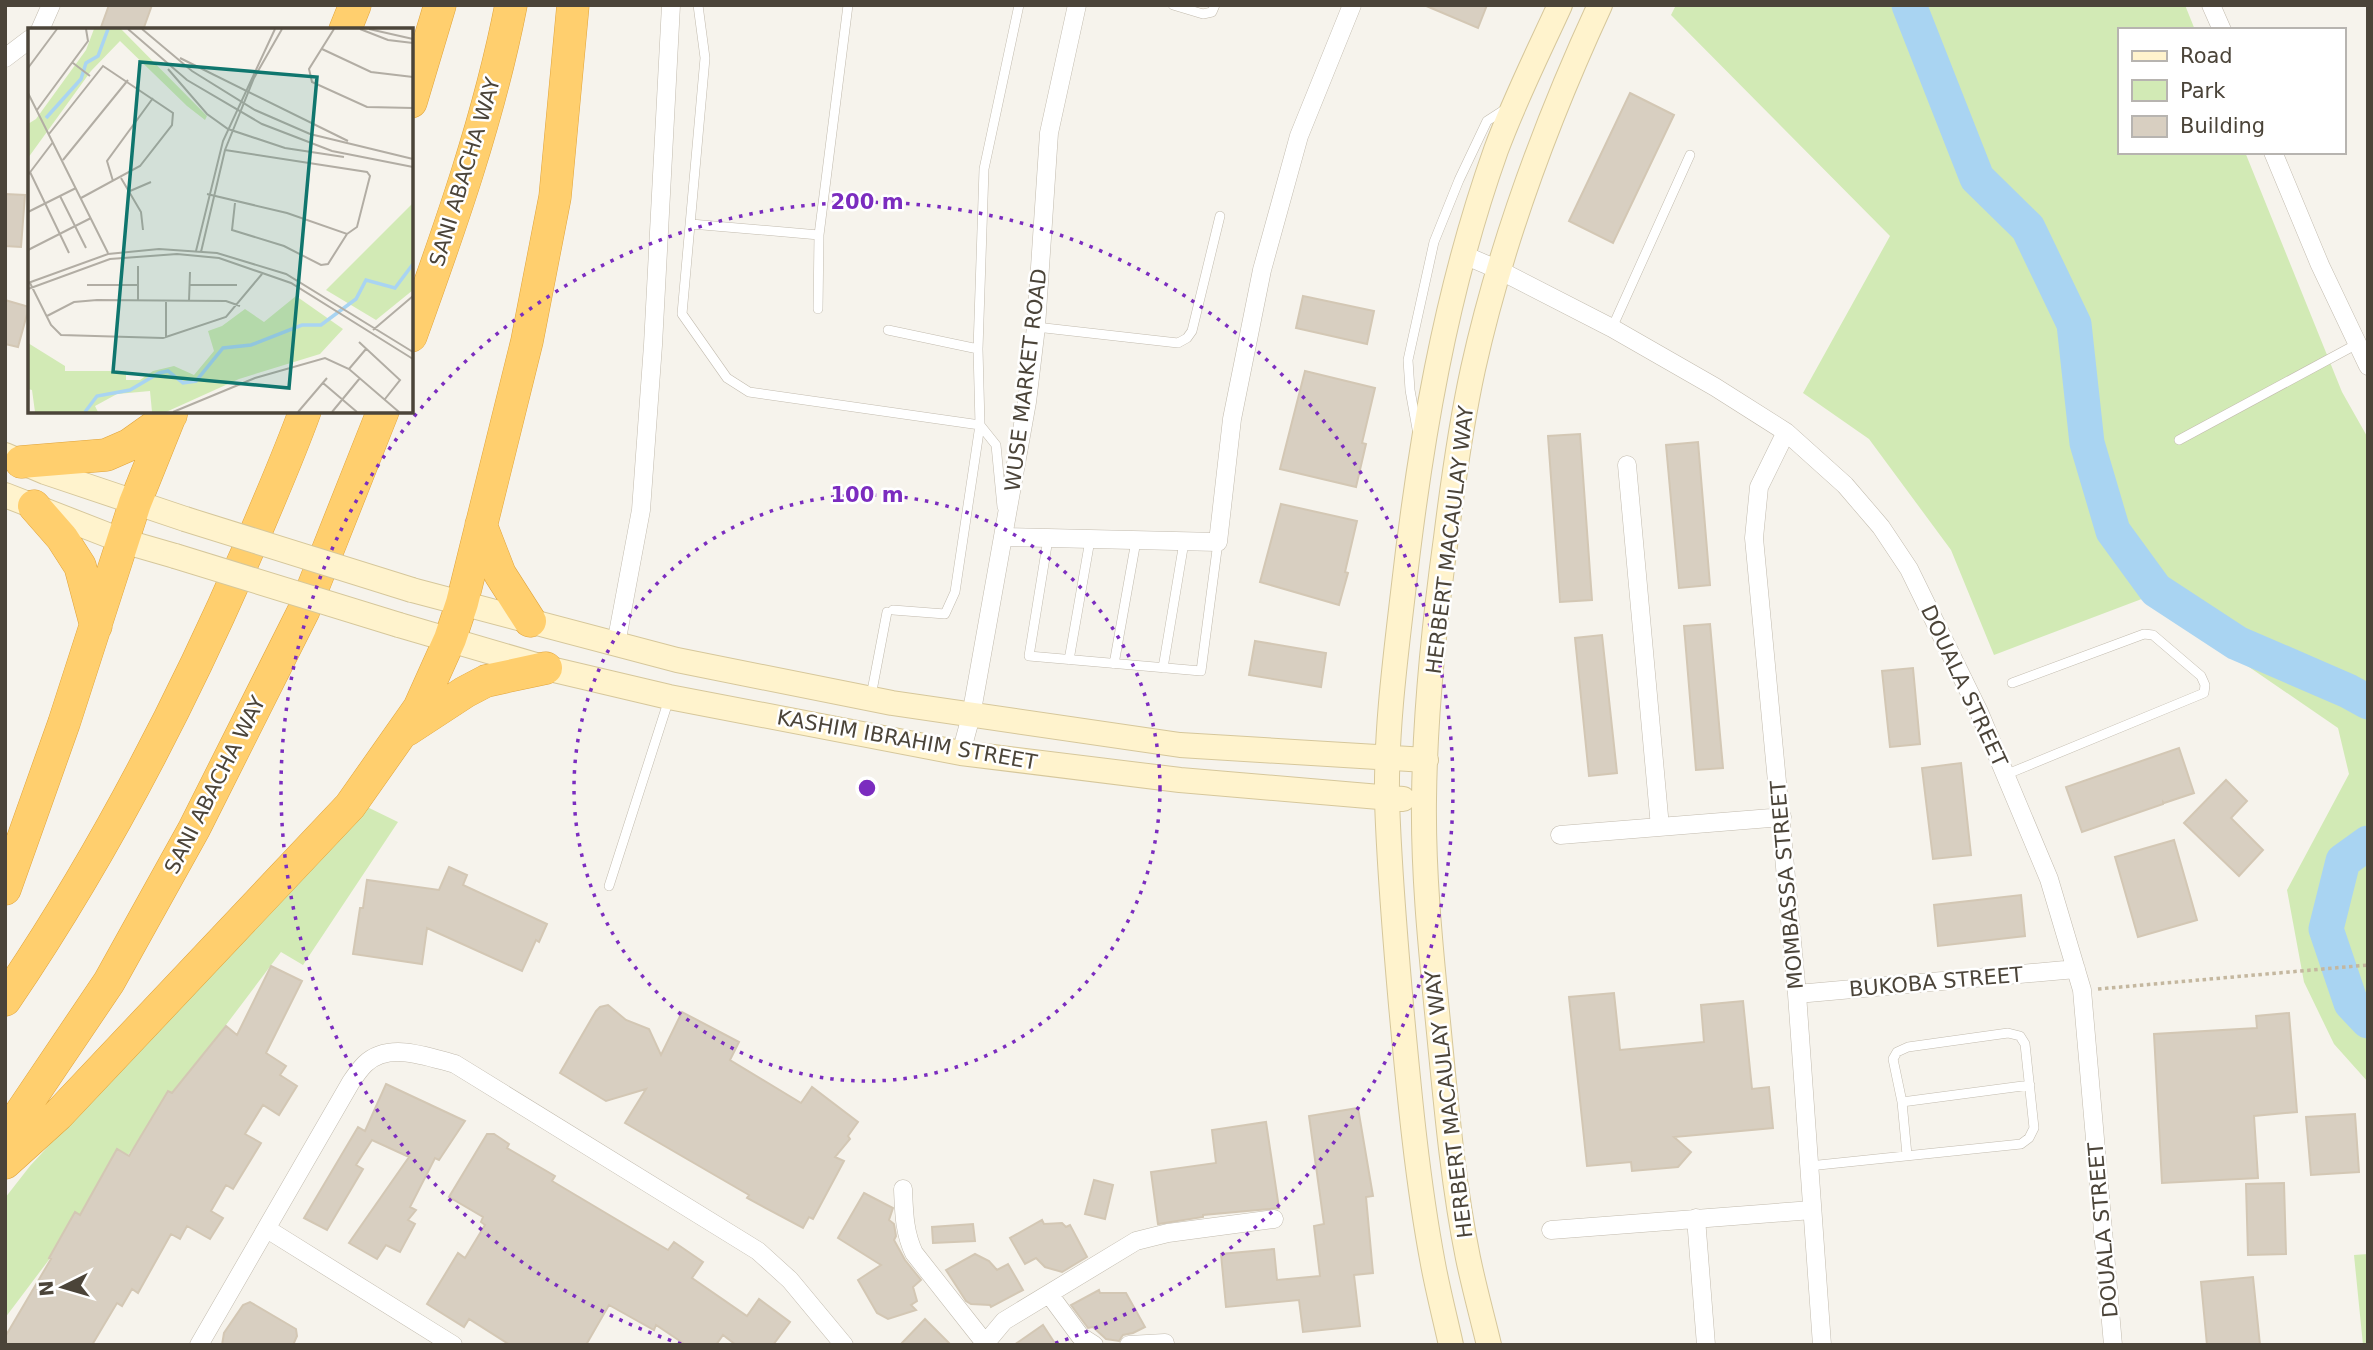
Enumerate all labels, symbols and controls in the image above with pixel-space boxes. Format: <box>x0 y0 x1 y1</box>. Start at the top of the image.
inset map <box>28 28 413 413</box>
legend <box>2118 28 2345 154</box>
text: Road <box>2180 44 2233 68</box>
street label: SANI ABACHA WAY <box>425 75 505 269</box>
text: Park <box>2180 79 2226 103</box>
text: Building <box>2180 114 2265 138</box>
text: 200 m <box>830 190 904 214</box>
street label: WUSE MARKET ROAD <box>1000 267 1052 493</box>
street label: HERBERT MACAULAY WAY <box>1422 404 1478 675</box>
text: 100 m <box>830 483 904 507</box>
street label: DOUALA STREET <box>1916 601 2012 771</box>
street label: SANI ABACHA WAY <box>160 692 270 878</box>
street label: KASHIM IBRAHIM STREET <box>775 705 1039 775</box>
centre of rings <box>855 776 879 800</box>
street label: MOMBASSA STREET <box>1766 779 1808 991</box>
street label: BUKOBA STREET <box>1848 962 2024 1002</box>
street label: HERBERT MACAULAY WAY <box>1421 968 1477 1239</box>
street label: DOUALA STREET <box>2083 1141 2123 1319</box>
north arrow <box>28 1252 98 1322</box>
text: N <box>34 1280 58 1297</box>

